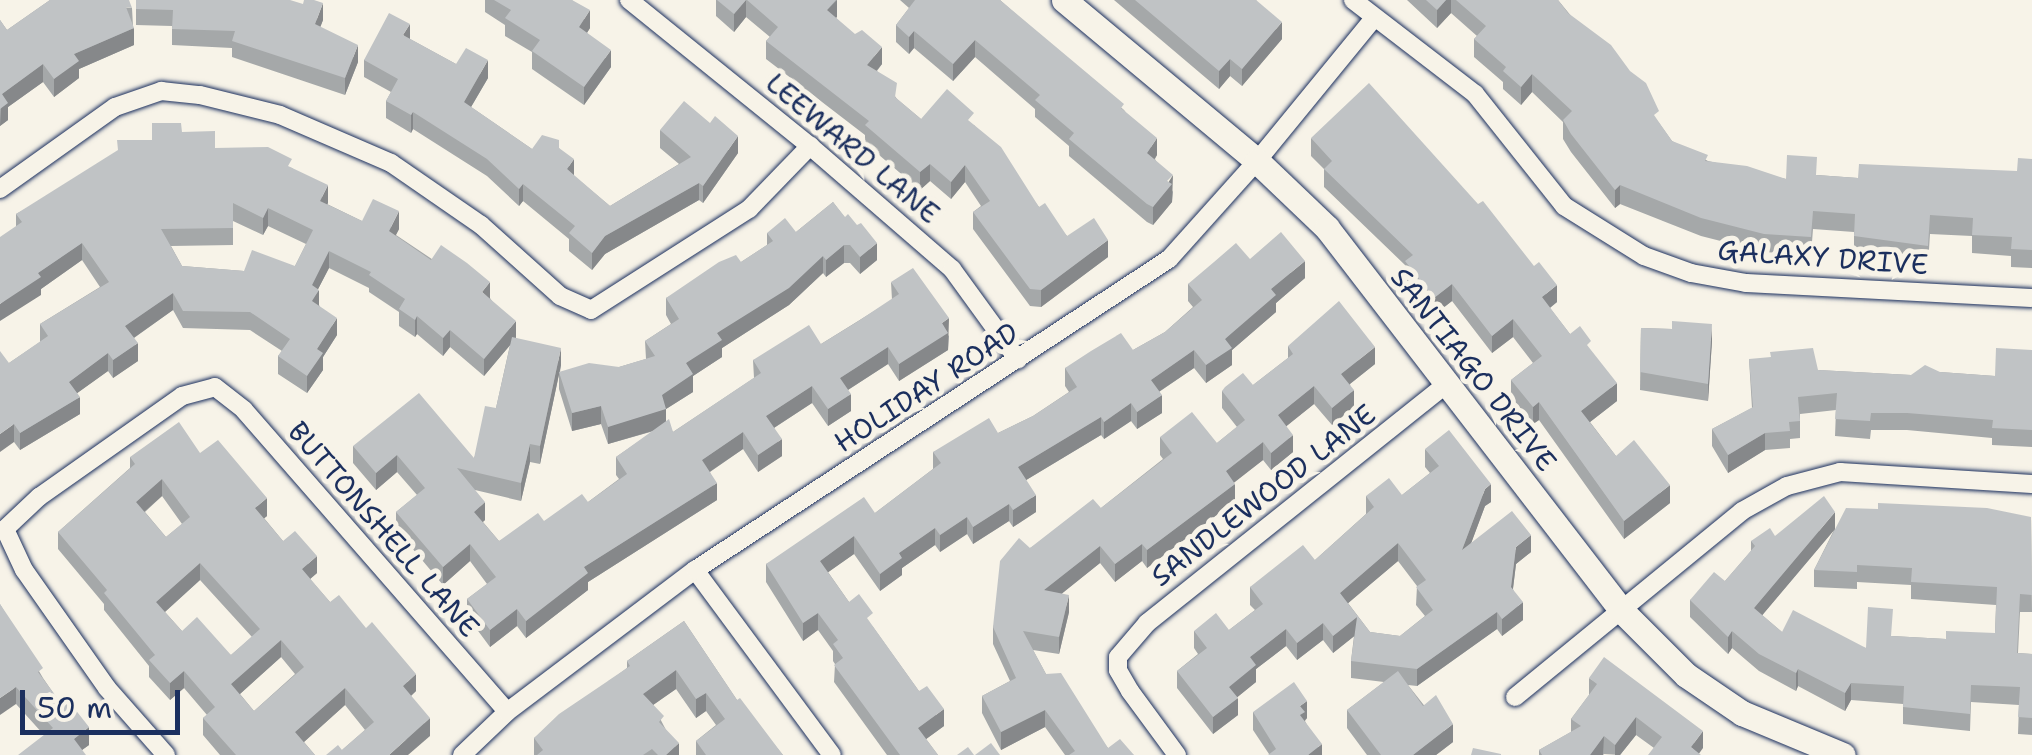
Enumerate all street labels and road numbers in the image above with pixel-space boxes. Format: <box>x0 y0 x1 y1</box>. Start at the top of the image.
street label: LEEWARD LANE <box>759 66 947 230</box>
street label: GALAXY DRIVE <box>1717 233 1929 281</box>
street label: SANTIAGO DRIVE <box>1384 261 1564 477</box>
street label: HOLIDAY ROAD <box>828 315 1024 459</box>
street label: SANDLEWOOD LANE <box>1144 397 1382 593</box>
street label: BUTTONSHELL LANE <box>281 414 487 644</box>

